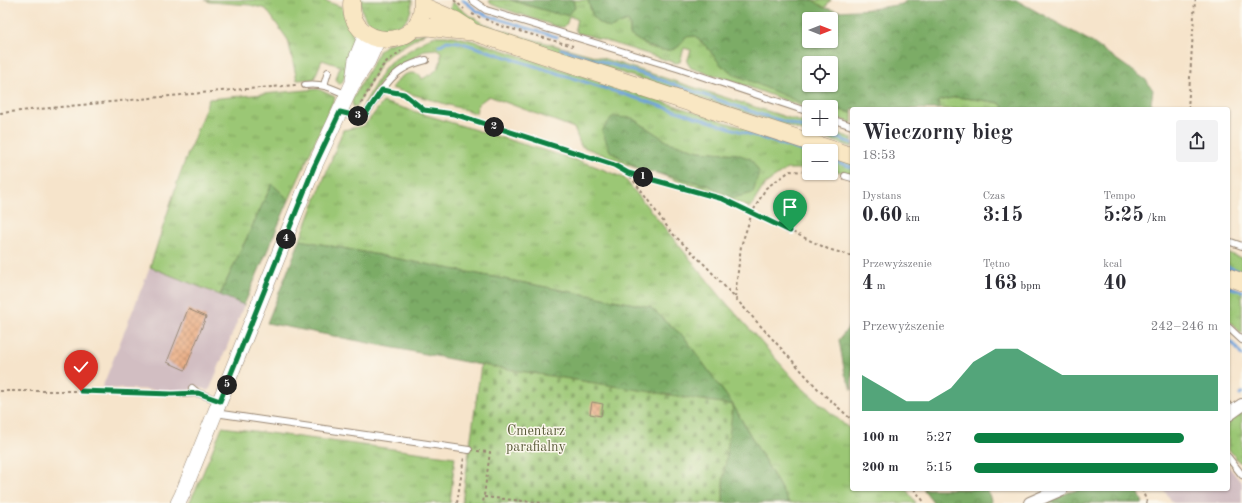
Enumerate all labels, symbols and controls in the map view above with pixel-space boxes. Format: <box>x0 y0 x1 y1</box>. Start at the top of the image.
north arrow <box>802 12 838 48</box>
map controls <box>802 12 838 180</box>
button: locate <box>802 56 838 92</box>
button: + <box>802 100 838 136</box>
pin: 3 <box>348 106 368 126</box>
text: 3 <box>355 110 361 121</box>
pin: 2 <box>484 117 504 137</box>
button: share <box>1176 120 1218 162</box>
text: 2 <box>491 121 497 132</box>
text: Wieczorny bieg <box>862 122 1013 144</box>
button: − <box>802 144 838 180</box>
text: 18:53 <box>862 149 896 162</box>
pin: 1 <box>633 167 653 187</box>
text: 1 <box>640 171 646 182</box>
pin <box>773 190 807 231</box>
text: Dystans <box>862 191 901 202</box>
text: Czas <box>983 191 1005 202</box>
text: Tempo <box>1103 191 1135 202</box>
icon: arrive <box>779 196 801 218</box>
text: 0.60 <box>862 206 902 226</box>
text: 3:15 <box>983 206 1023 226</box>
text: 5:25 <box>1103 206 1144 226</box>
text: km <box>902 213 920 224</box>
text: /km <box>1144 213 1166 224</box>
pin: 4 <box>276 229 296 249</box>
text: 4 <box>283 233 289 244</box>
text: Przewyższenie <box>862 259 932 270</box>
text: Tętno <box>983 259 1010 270</box>
text: kcal <box>1103 259 1122 270</box>
text: 4 <box>862 274 874 294</box>
text: 163 <box>983 274 1017 294</box>
text: 40 <box>1103 274 1127 294</box>
text: m <box>874 281 885 292</box>
text: bpm <box>1017 281 1041 292</box>
text: Przewyższenie <box>862 320 944 333</box>
text: 242–246 m <box>1151 320 1218 333</box>
pin <box>64 350 98 391</box>
icon: check <box>70 356 92 378</box>
pin: 5 <box>217 375 237 395</box>
text: 5 <box>224 379 230 390</box>
park label: Cmentarz parafialny <box>506 424 567 454</box>
text: 100 m <box>862 431 899 444</box>
text: 5:27 <box>926 431 952 444</box>
text: 200 m <box>862 461 899 474</box>
text: 5:15 <box>926 461 952 474</box>

